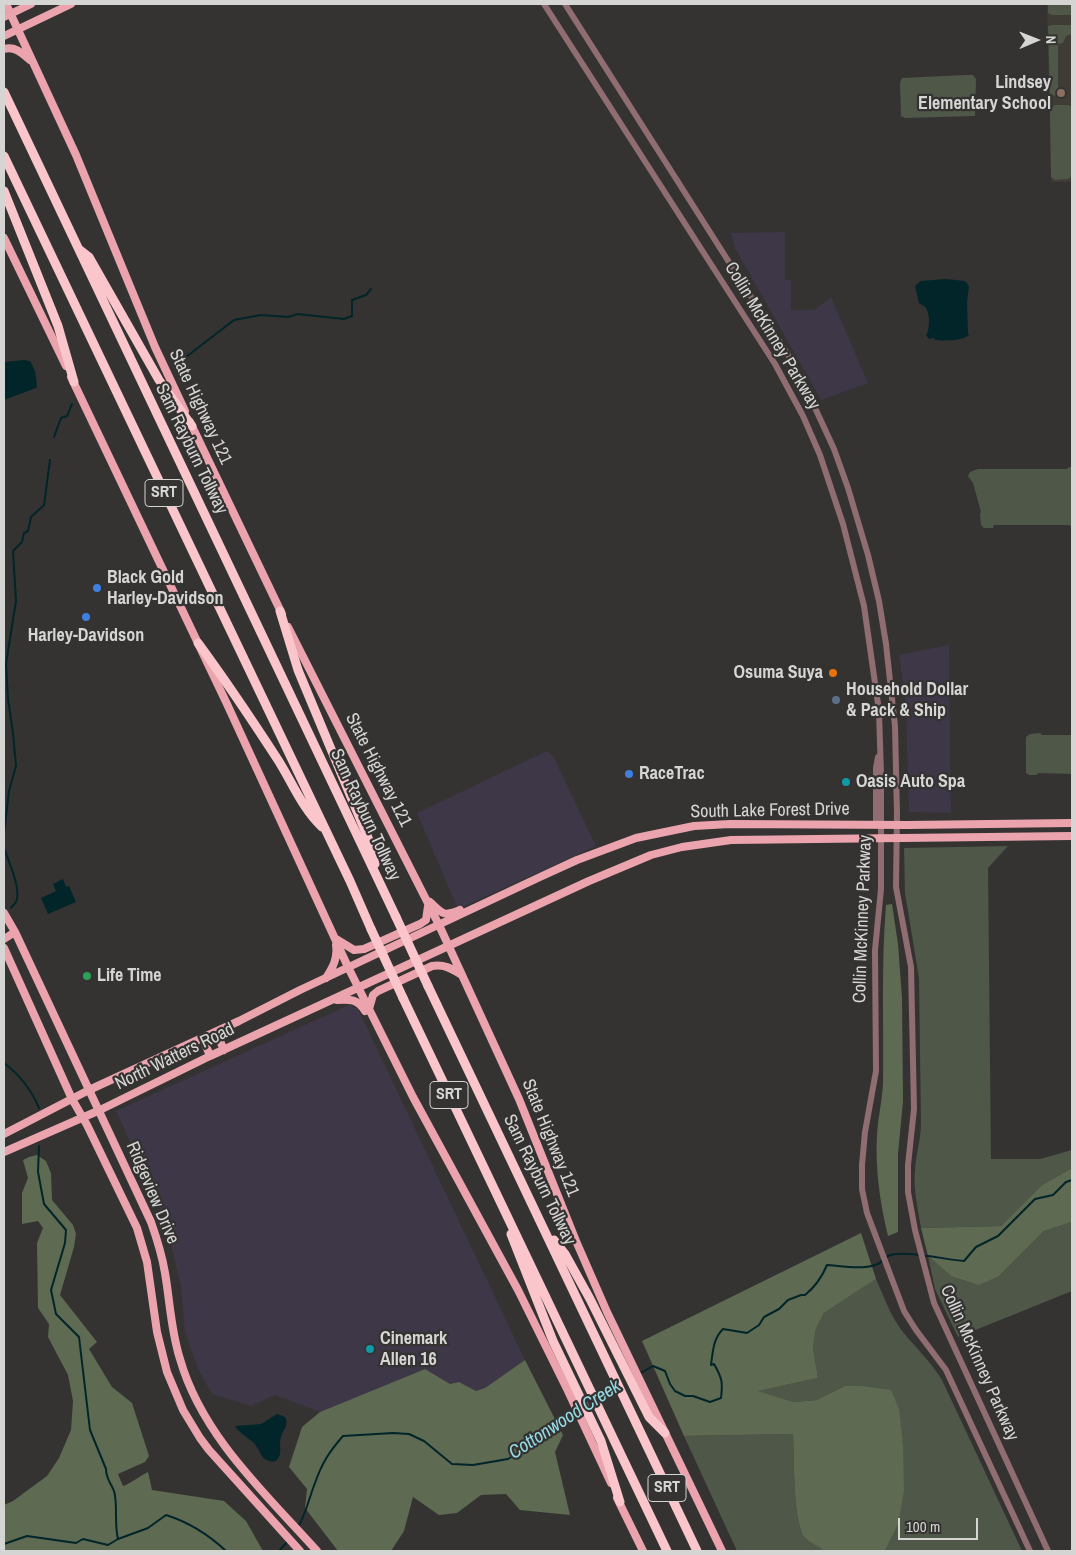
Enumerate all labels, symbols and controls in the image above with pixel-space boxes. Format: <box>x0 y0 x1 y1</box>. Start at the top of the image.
north arrow <box>1011 15 1061 65</box>
text: N <box>1042 35 1060 44</box>
place label: Lindsey Elementary School <box>918 72 1051 115</box>
marker: Lindsey Elementary School <box>1055 87 1067 99</box>
street label: Collin McKinney Parkway <box>719 258 825 414</box>
street label: State Highway 121 <box>164 346 236 468</box>
street label: Sam Rayburn Tollway <box>150 380 232 518</box>
road number: SRT <box>145 479 183 506</box>
place label: Black Gold Harley-Davidson <box>107 567 223 610</box>
marker: Black Gold Harley-Davidson <box>91 582 103 594</box>
marker: Harley-Davidson <box>80 611 92 623</box>
place label: Harley-Davidson <box>28 625 144 647</box>
place label: Osuma Suya <box>734 662 823 684</box>
marker: Osuma Suya <box>827 667 839 679</box>
place label: Household Dollar & Pack & Ship <box>846 679 968 722</box>
marker: Household Dollar & Pack & Ship <box>830 694 842 706</box>
street label: State Highway 121 <box>340 710 416 830</box>
street label: Sam Rayburn Tollway <box>325 746 405 884</box>
place label: RaceTrac <box>639 763 705 785</box>
marker: RaceTrac <box>623 768 635 780</box>
place label: Oasis Auto Spa <box>856 771 965 793</box>
marker: Oasis Auto Spa <box>840 776 852 788</box>
street label: South Lake Forest Drive <box>690 799 850 823</box>
street label: Collin McKinney Parkway <box>849 835 877 1003</box>
place label: Life Time <box>97 965 162 987</box>
marker: Life Time <box>81 970 93 982</box>
street label: North Watters Road <box>112 1019 238 1095</box>
street label: State Highway 121 <box>517 1076 583 1200</box>
road number: SRT <box>430 1082 468 1108</box>
street label: Sam Rayburn Tollway <box>498 1111 580 1249</box>
street label: Ridgeview Drive <box>121 1139 183 1247</box>
street label: Collin McKinney Parkway <box>935 1282 1023 1444</box>
place label: Cinemark Allen 16 <box>380 1328 447 1370</box>
marker: Cinemark Allen 16 <box>364 1343 376 1355</box>
water label: Cottonwood Creek <box>505 1375 625 1465</box>
road number: SRT <box>648 1475 686 1502</box>
scale bar <box>901 1508 981 1540</box>
text: 100 m <box>906 1516 940 1537</box>

